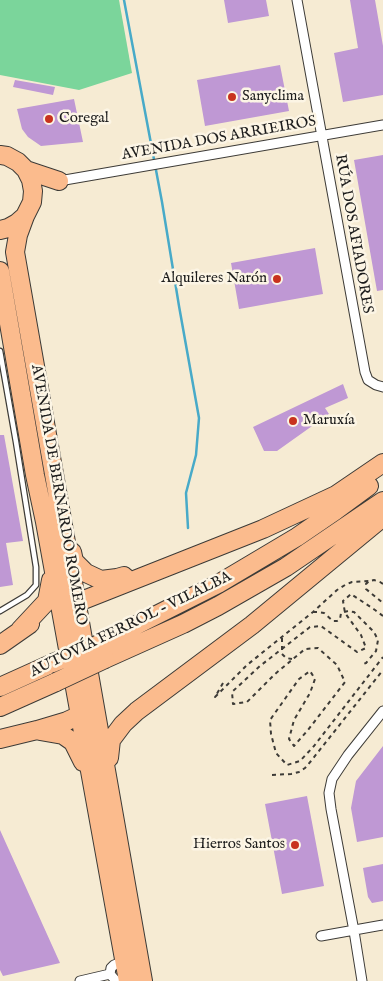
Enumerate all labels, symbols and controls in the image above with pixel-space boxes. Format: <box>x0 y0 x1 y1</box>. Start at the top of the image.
place label: Sanyclima <box>242 88 304 106</box>
marker: Sanyclima <box>226 91 238 103</box>
place label: Coregal <box>59 110 109 128</box>
marker: Coregal <box>43 113 55 125</box>
street label: AVENIDA DOS ARRIEIROS <box>120 113 318 165</box>
street label: RÚA DOS AFIADORES <box>330 153 376 315</box>
place label: Alquileres Narón <box>161 270 267 288</box>
marker: Alquileres Narón <box>271 273 283 285</box>
street label: AVENIDA DE BERNARDO ROMERO <box>26 363 90 627</box>
place label: Maruxía <box>303 412 355 430</box>
marker: Maruxía <box>287 415 299 427</box>
street label: AUTOVÍA FERROL - VILALBA <box>27 568 235 682</box>
place label: Hierros Santos <box>193 836 285 854</box>
marker: Hierros Santos <box>289 839 301 851</box>

